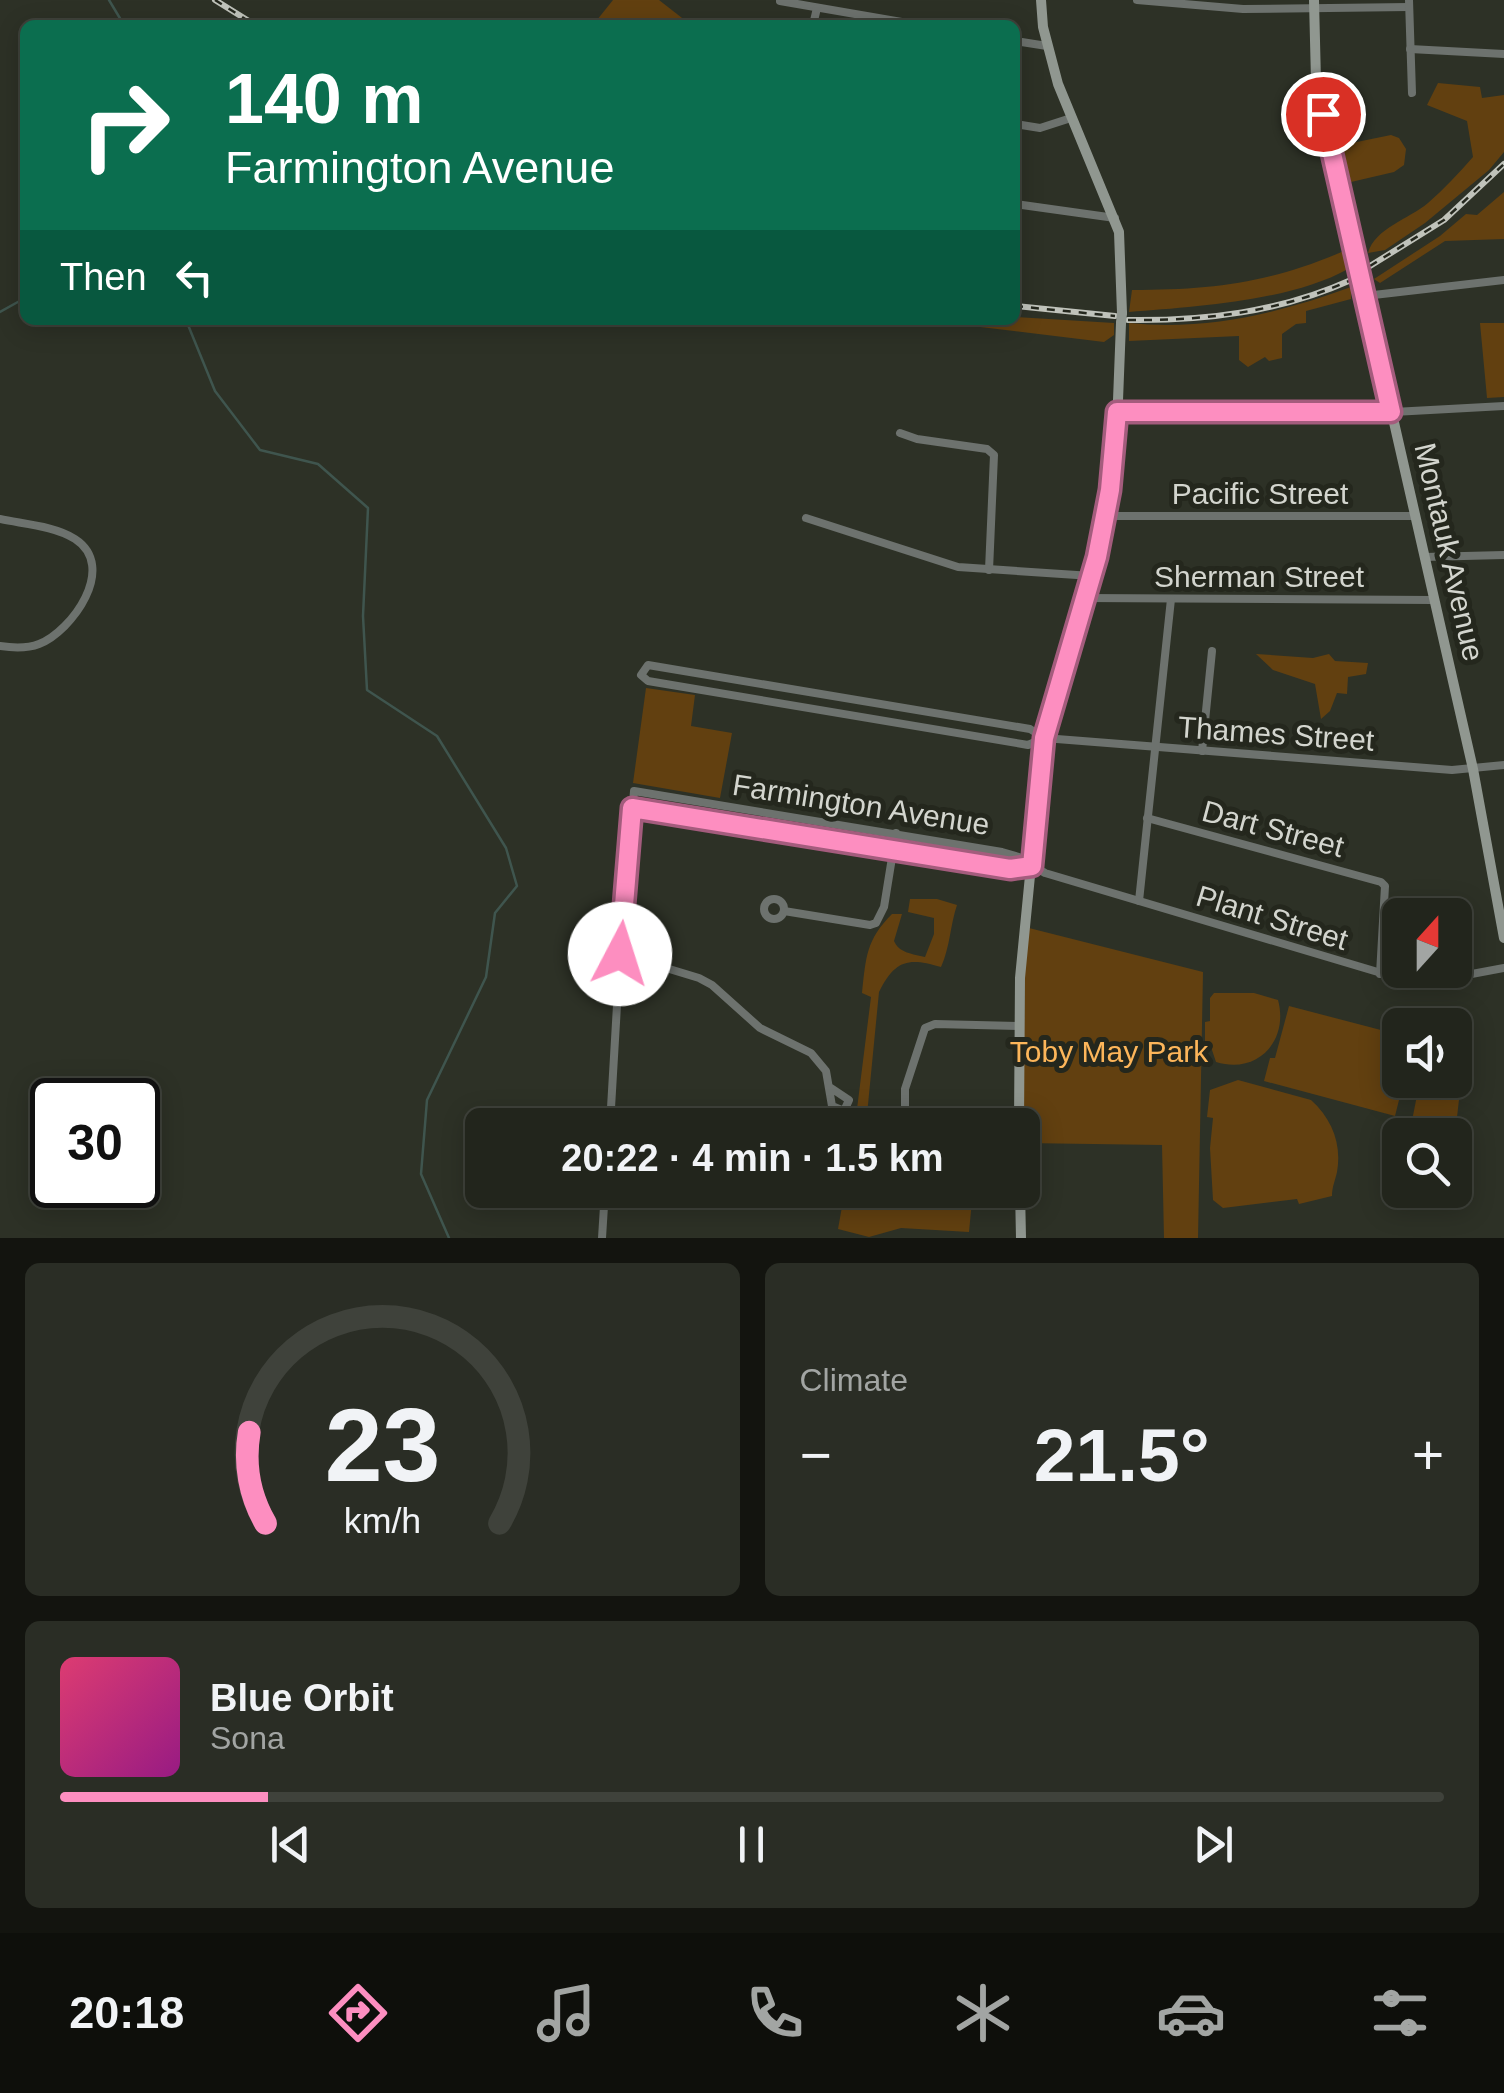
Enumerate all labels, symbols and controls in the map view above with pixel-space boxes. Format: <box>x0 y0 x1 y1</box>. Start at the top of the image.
icon: right <box>60 60 190 190</box>
text: 140 m <box>225 60 423 138</box>
pin <box>1281 72 1366 157</box>
icon: arrive <box>1296 87 1351 142</box>
text: Farmington Avenue <box>225 142 614 193</box>
icon: left <box>167 250 222 305</box>
text: Then <box>60 256 147 298</box>
street label: Montauk Avenue <box>1408 440 1491 664</box>
street label: Pacific Street <box>1172 477 1349 510</box>
street label: Sherman Street <box>1154 560 1365 593</box>
street label: Thames Street <box>1177 710 1376 757</box>
street label: Farmington Avenue <box>730 768 992 841</box>
street label: Dart Street <box>1199 794 1348 863</box>
street label: Plant Street <box>1192 879 1353 956</box>
north arrow <box>1382 898 1472 988</box>
map controls <box>1382 898 1472 1208</box>
position arrow <box>568 902 672 1006</box>
button: sound <box>1382 1008 1472 1098</box>
park label: Toby May Park <box>1010 1035 1209 1068</box>
speed limit sign: 30 <box>30 1078 160 1208</box>
button: search <box>1382 1118 1472 1208</box>
text: 20:22 · 4 min · 1.5 km <box>561 1137 944 1179</box>
text: Climate <box>800 1362 908 1398</box>
text: 23 <box>324 1387 440 1503</box>
text: 21.5° <box>1034 1413 1210 1497</box>
text: − <box>800 1424 832 1486</box>
text: + <box>1412 1424 1444 1486</box>
text: km/h <box>344 1501 421 1541</box>
text: Blue Orbit <box>210 1677 394 1719</box>
text: Sona <box>210 1720 285 1756</box>
icon: previous <box>263 1817 318 1872</box>
icon: pause <box>724 1817 779 1872</box>
icon: next <box>1186 1817 1241 1872</box>
icon: directions <box>323 1978 393 2048</box>
icon: music <box>531 1978 601 2048</box>
icon: phone <box>740 1978 810 2048</box>
icon: climate <box>948 1978 1018 2048</box>
icon: car <box>1156 1978 1226 2048</box>
icon: filters <box>1365 1978 1435 2048</box>
text: 20:18 <box>69 1987 184 2038</box>

